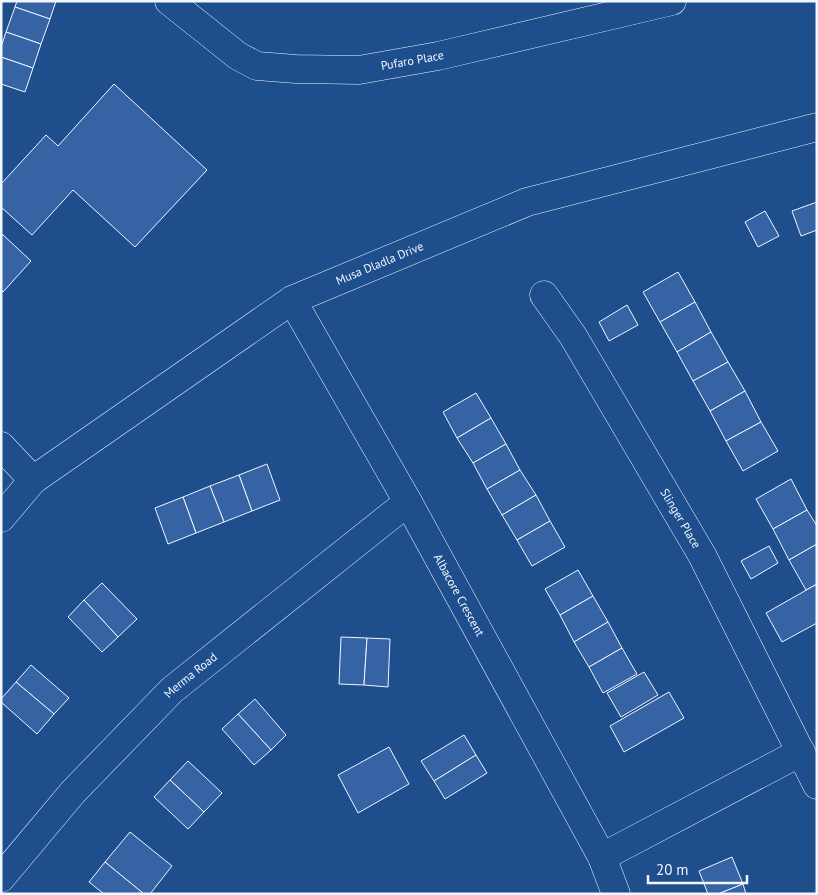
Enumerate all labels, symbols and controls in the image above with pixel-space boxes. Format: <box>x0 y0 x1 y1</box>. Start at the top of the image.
street label: Pufaro Place <box>380 47 445 73</box>
street label: Musa Dladla Drive <box>333 238 426 288</box>
street label: Slinger Place <box>657 486 704 551</box>
street label: Albacore Crescent <box>431 551 488 639</box>
street label: Merma Road <box>160 649 220 701</box>
scale bar <box>648 852 747 884</box>
text: 20 m <box>656 860 689 879</box>

